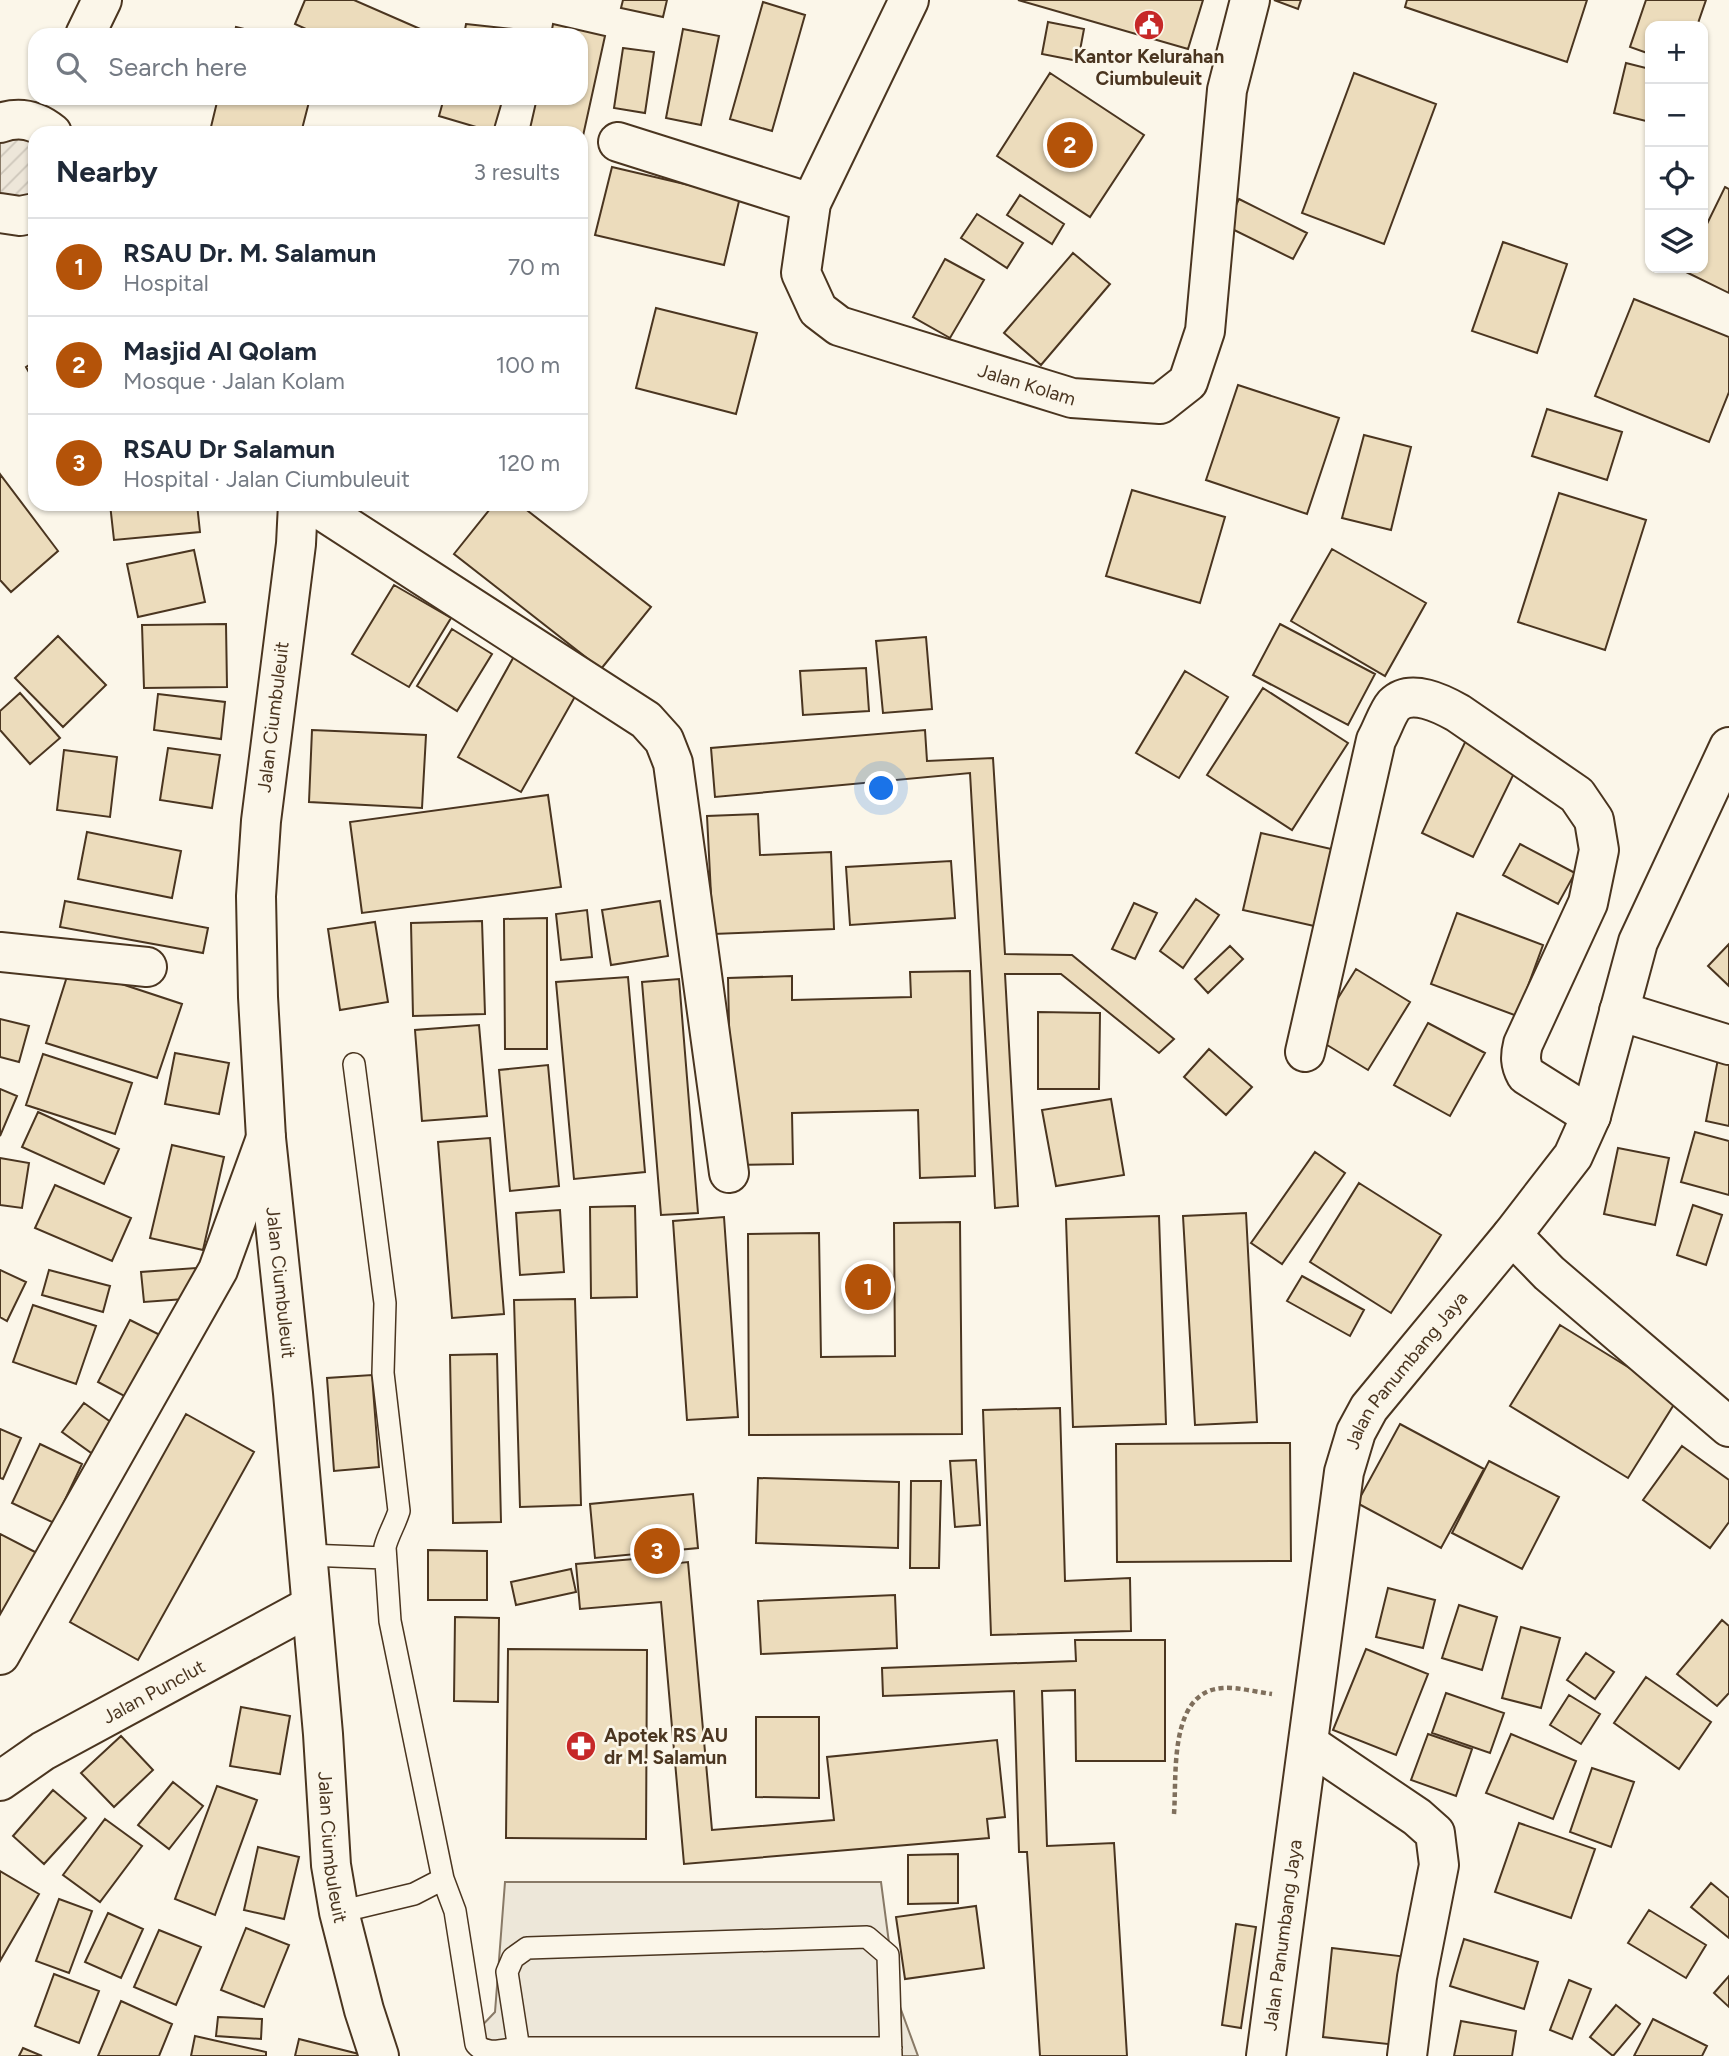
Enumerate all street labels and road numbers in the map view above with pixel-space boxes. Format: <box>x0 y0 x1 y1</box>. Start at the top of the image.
street label: Jalan Kolam <box>975 358 1079 410</box>
street label: Jalan Ciumbuleuit <box>252 640 294 794</box>
street label: Jalan Ciumbuleuit <box>262 1206 301 1359</box>
street label: Jalan Panumbang Jaya <box>1340 1286 1472 1452</box>
street label: Jalan Punclut <box>98 1654 209 1728</box>
street label: Jalan Ciumbuleuit <box>314 1771 353 1925</box>
street label: Jalan Panumbang Jaya <box>1258 1838 1306 2032</box>

